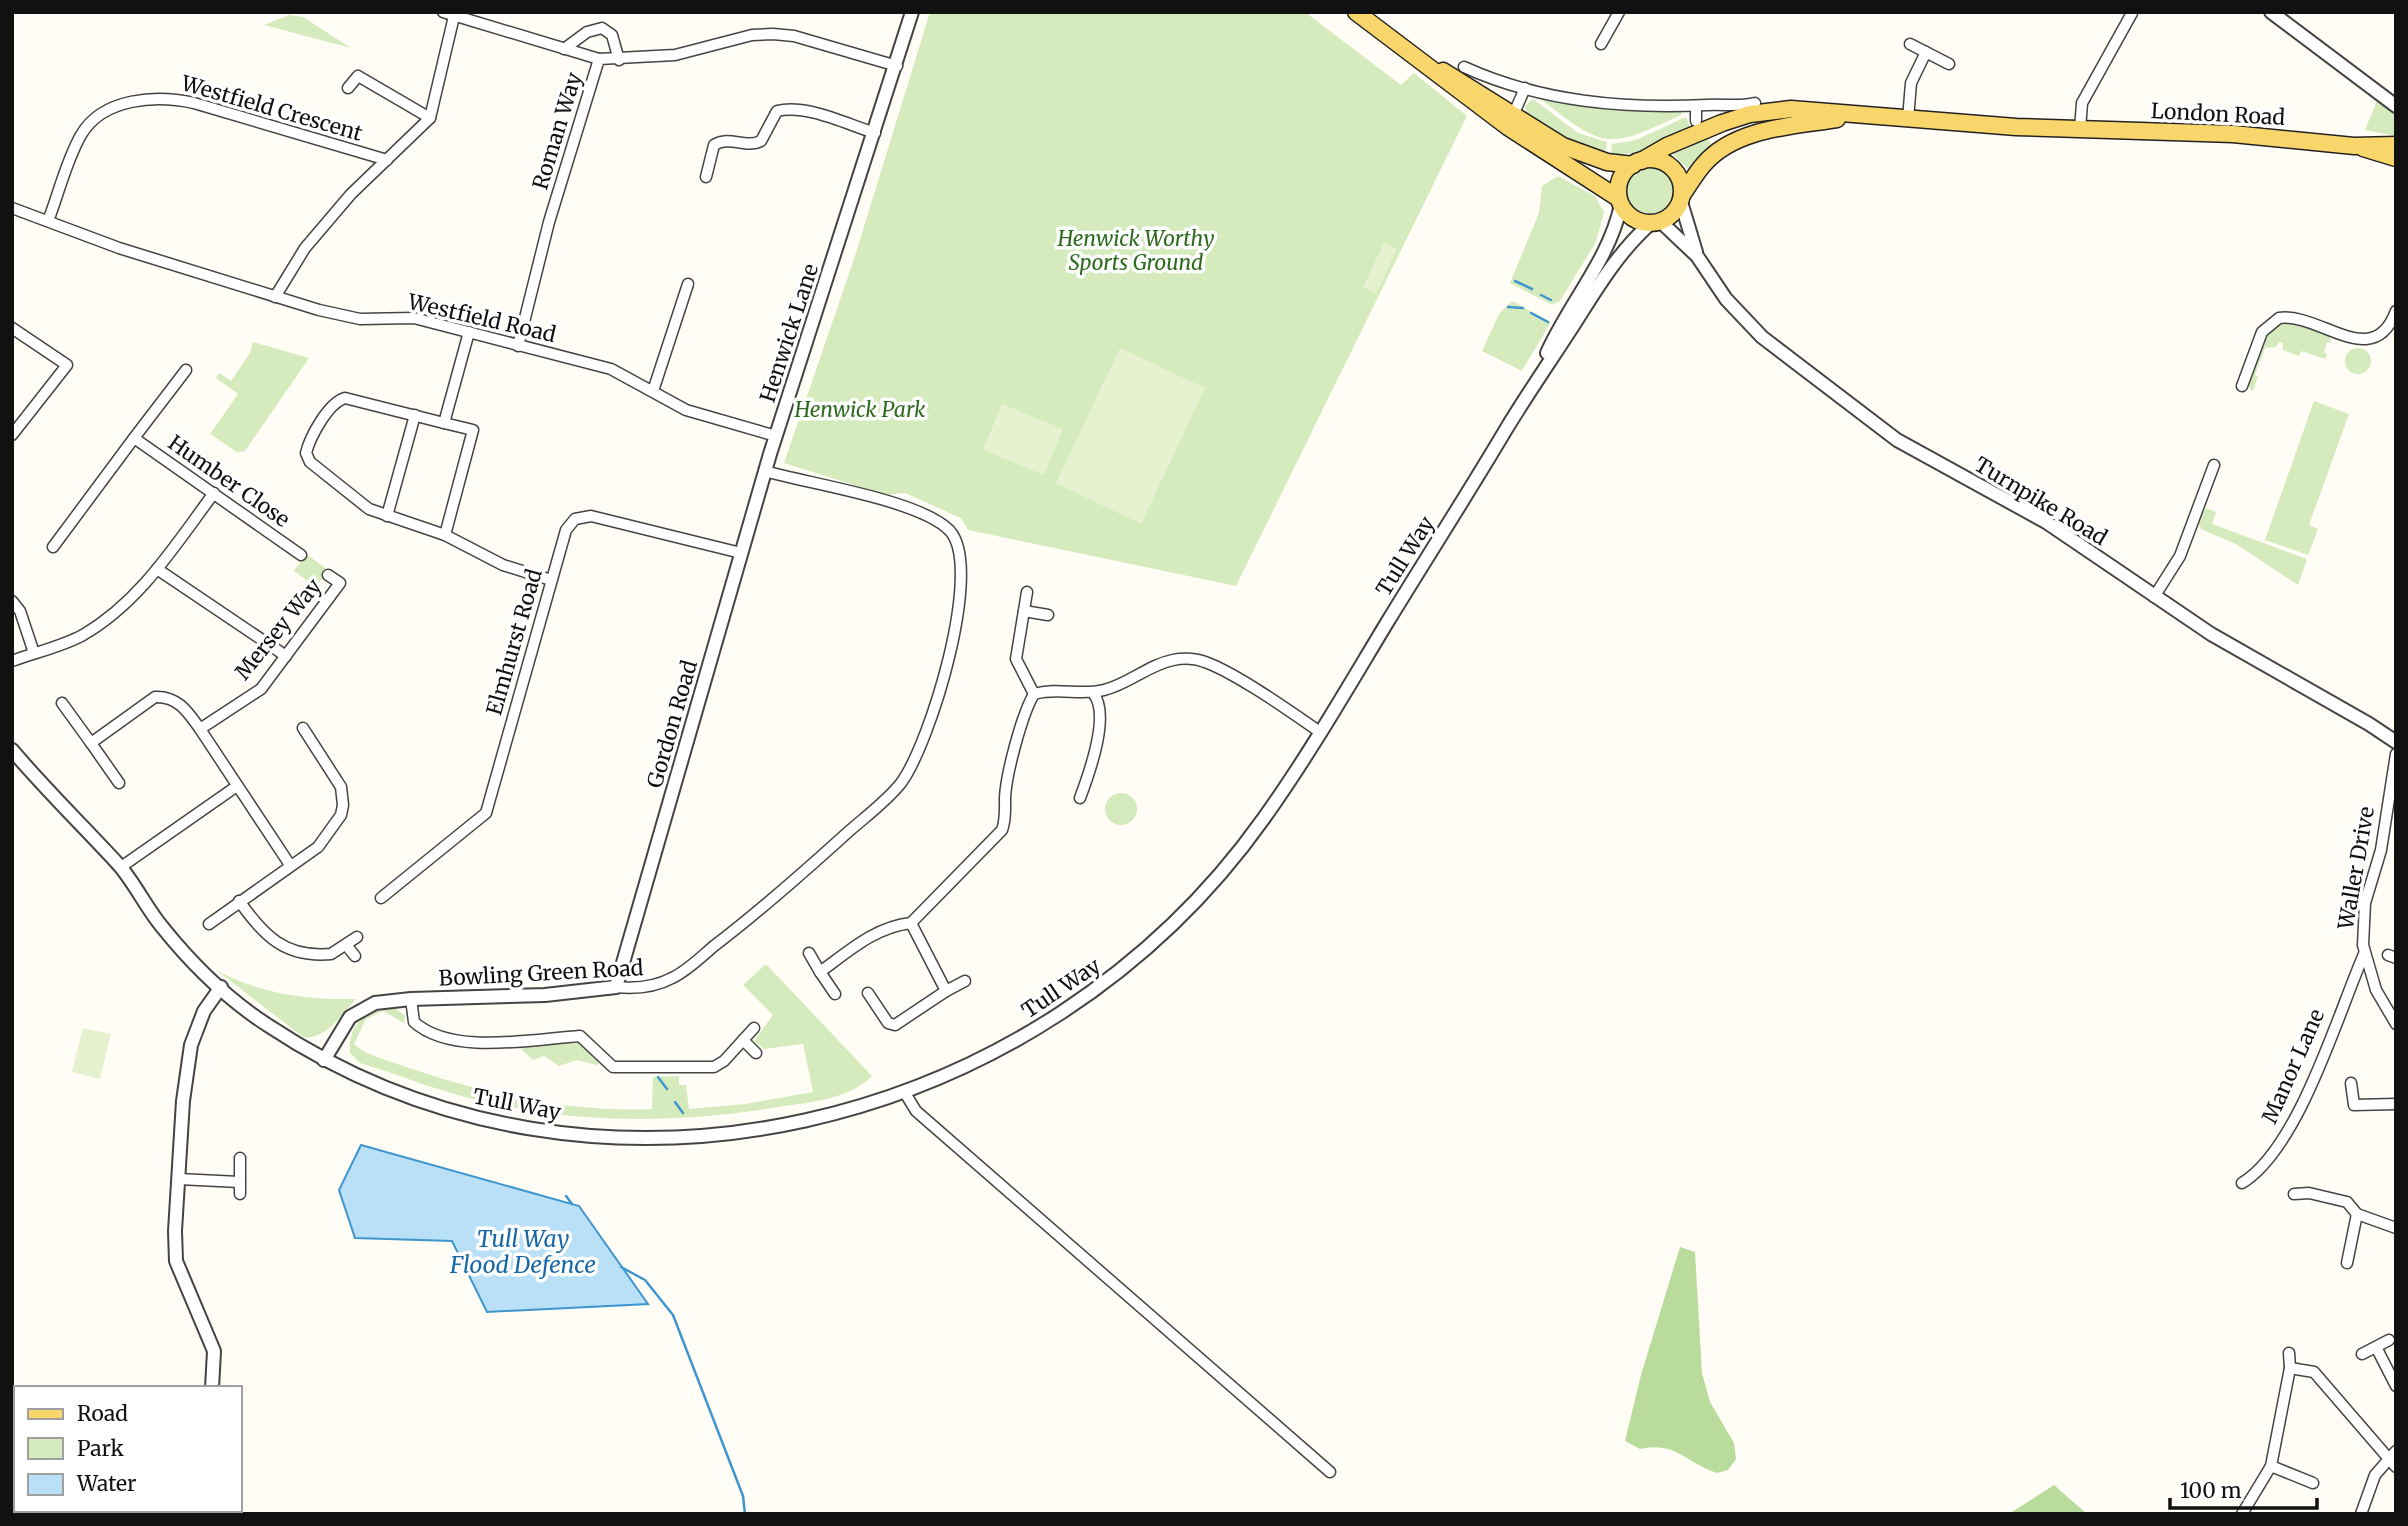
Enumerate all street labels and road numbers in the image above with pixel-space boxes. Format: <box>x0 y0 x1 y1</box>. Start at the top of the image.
street label: Westfield Crescent <box>177 69 366 147</box>
street label: Roman Way <box>526 69 588 193</box>
street label: London Road <box>2150 97 2286 131</box>
street label: Henwick Lane <box>754 260 824 406</box>
street label: Westfield Road <box>404 288 559 348</box>
street label: Humber Close <box>163 429 295 533</box>
street label: Turnpike Road <box>1970 451 2113 551</box>
street label: Tull Way <box>1370 511 1440 601</box>
street label: Elmhurst Road <box>480 565 548 718</box>
street label: Mersey Way <box>229 572 328 685</box>
street label: Gordon Road <box>641 657 703 791</box>
street label: Waller Drive <box>2332 804 2380 933</box>
street label: Tull Way <box>1017 952 1106 1024</box>
street label: Bowling Green Road <box>438 954 644 992</box>
street label: Manor Lane <box>2256 1005 2330 1127</box>
street label: Tull Way <box>471 1082 564 1126</box>

